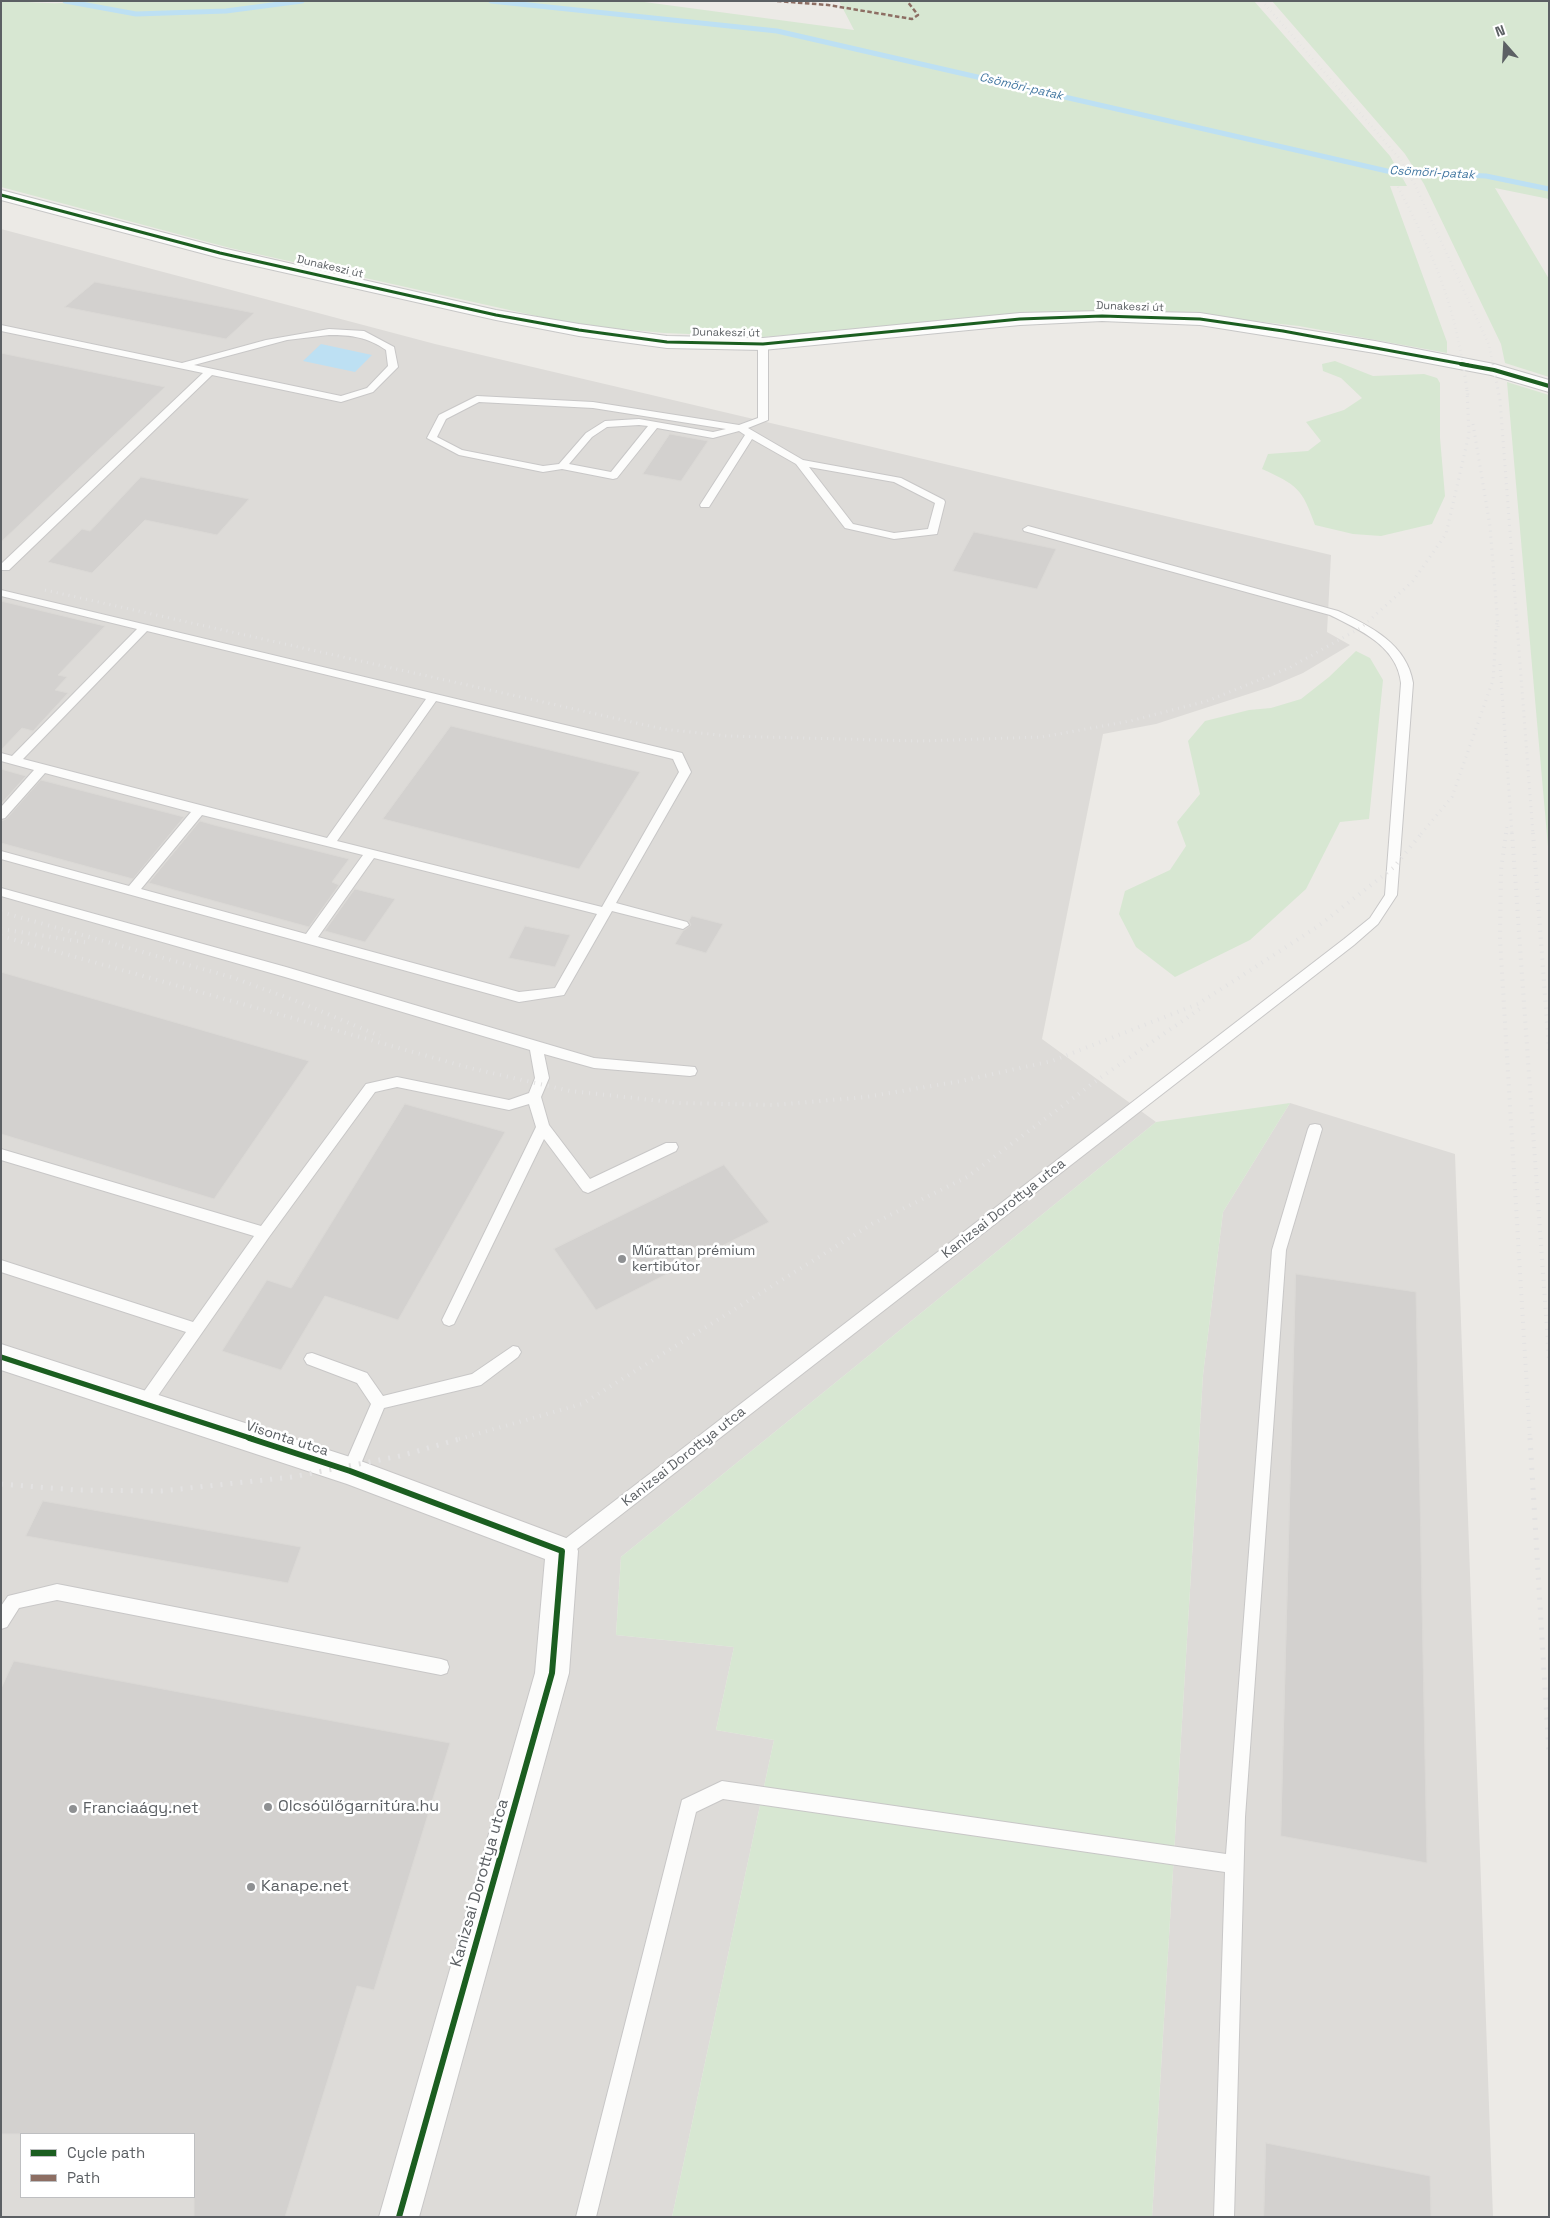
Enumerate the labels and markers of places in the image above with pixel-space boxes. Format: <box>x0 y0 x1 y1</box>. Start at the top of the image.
place label: Műrattan prémium kertibútor <box>632 1243 755 1276</box>
marker: Műrattan prémium kertibútor <box>616 1253 628 1265</box>
place label: Olcsóülőgarnitúra.hu <box>278 1797 439 1817</box>
place label: Franciaágy.net <box>83 1799 199 1819</box>
marker: Olcsóülőgarnitúra.hu <box>262 1801 274 1813</box>
marker: Franciaágy.net <box>67 1803 79 1815</box>
place label: Kanape.net <box>261 1877 349 1897</box>
marker: Kanape.net <box>245 1881 257 1893</box>

